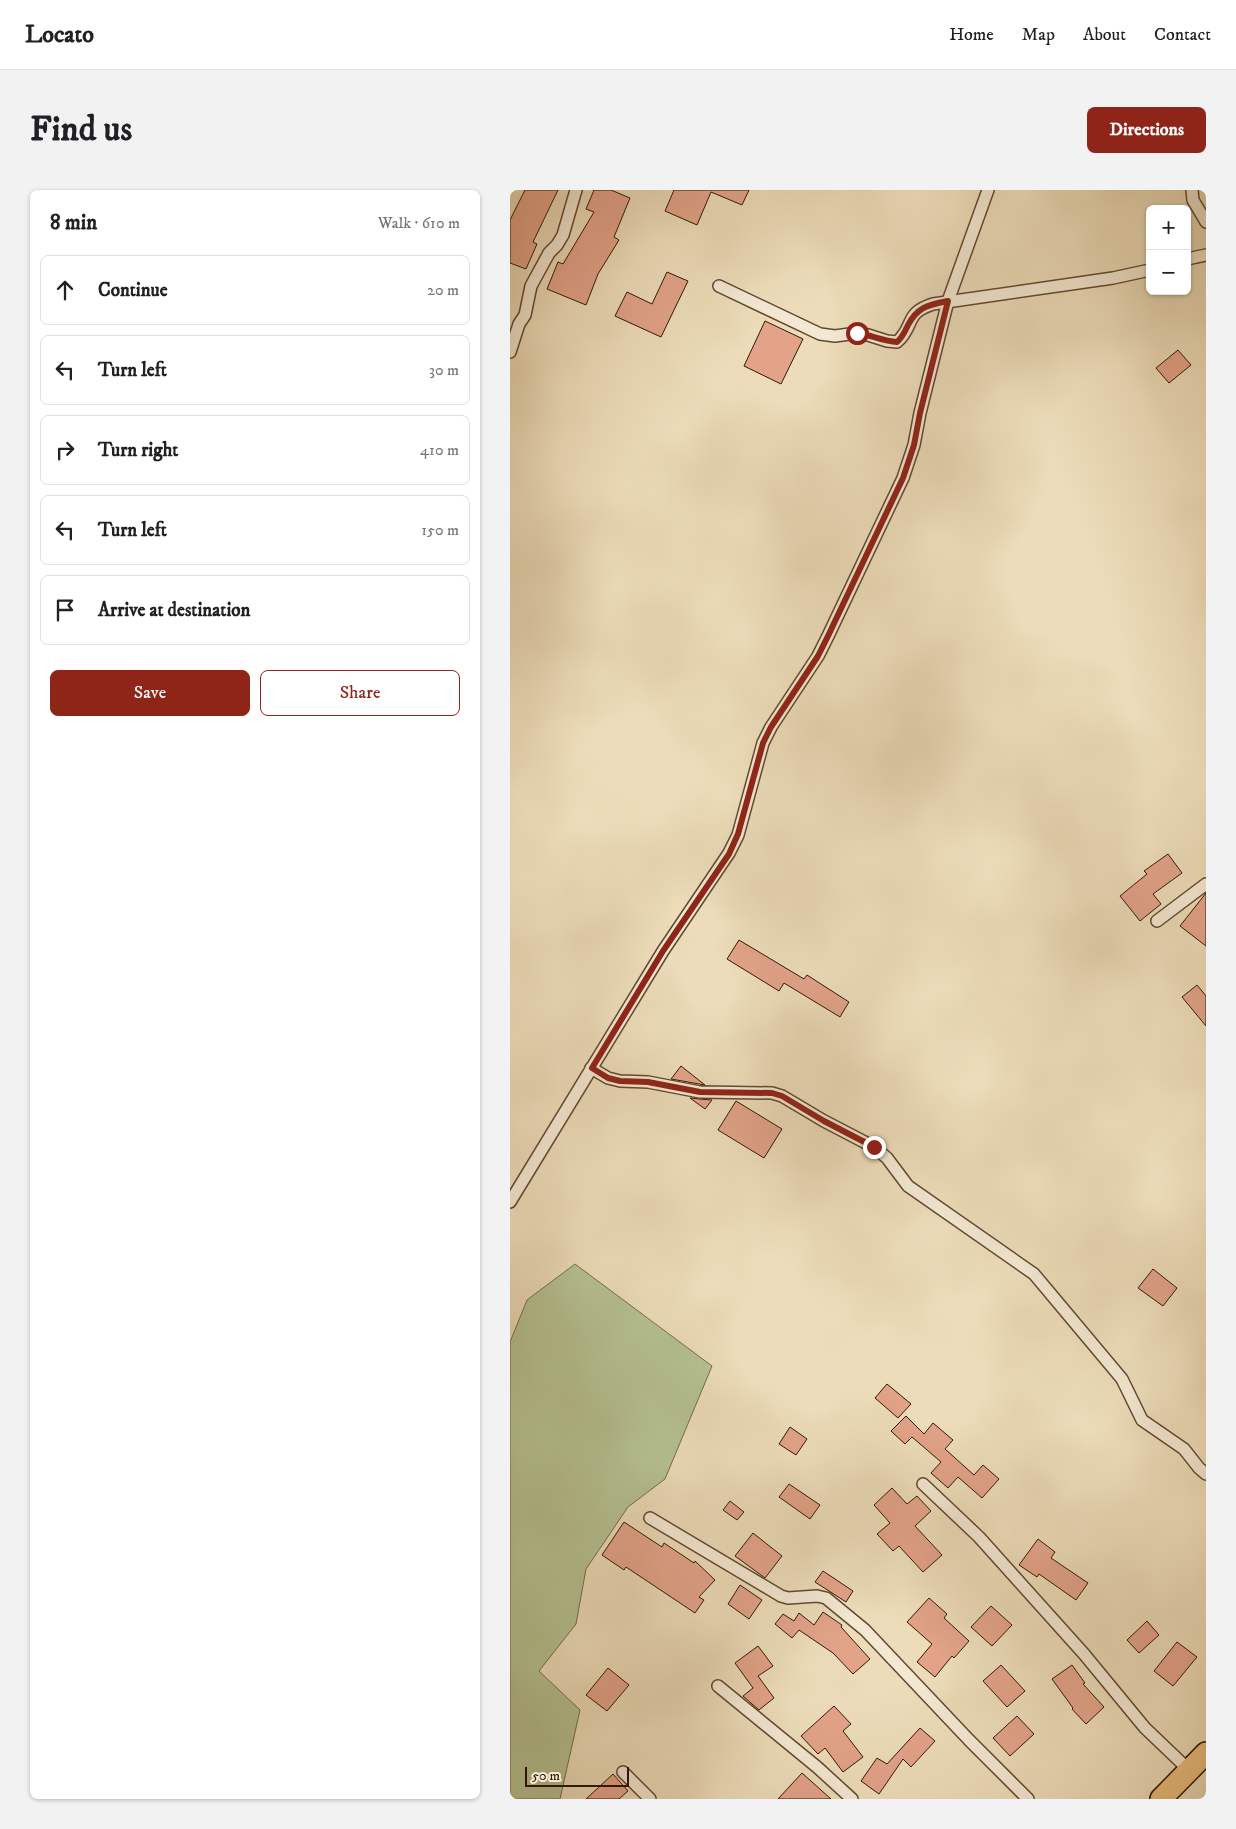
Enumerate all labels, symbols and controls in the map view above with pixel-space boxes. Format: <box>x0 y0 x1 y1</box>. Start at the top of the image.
text: Locato <box>25 20 94 50</box>
text: Home <box>949 24 994 46</box>
text: Map <box>1022 24 1055 46</box>
text: About <box>1083 24 1126 46</box>
text: Contact <box>1154 24 1211 46</box>
button: Directions <box>1087 107 1206 153</box>
text: Find us <box>30 108 132 152</box>
map controls <box>1146 205 1191 295</box>
button: + <box>1146 205 1191 250</box>
text: 8 min <box>50 210 97 236</box>
text: Walk · 610 m <box>378 213 460 233</box>
button: − <box>1146 250 1191 295</box>
icon: ahead <box>51 276 79 304</box>
text: Continue <box>98 279 168 302</box>
text: 20 m <box>427 280 459 300</box>
route start <box>846 322 869 345</box>
icon: left <box>51 356 79 384</box>
text: Turn left <box>98 359 167 382</box>
text: 30 m <box>429 360 459 380</box>
icon: right <box>51 436 79 464</box>
text: Turn right <box>98 439 178 462</box>
text: 410 m <box>420 440 459 460</box>
icon: left <box>51 516 79 544</box>
text: Turn left <box>98 519 167 542</box>
text: 150 m <box>421 520 459 540</box>
icon: arrive <box>51 596 79 624</box>
text: Arrive at destination <box>98 599 250 622</box>
button: Save <box>50 670 250 716</box>
button: Share <box>260 670 460 716</box>
route end <box>863 1136 886 1159</box>
scale bar <box>525 1764 629 1787</box>
text: 50 m <box>532 1767 560 1785</box>

